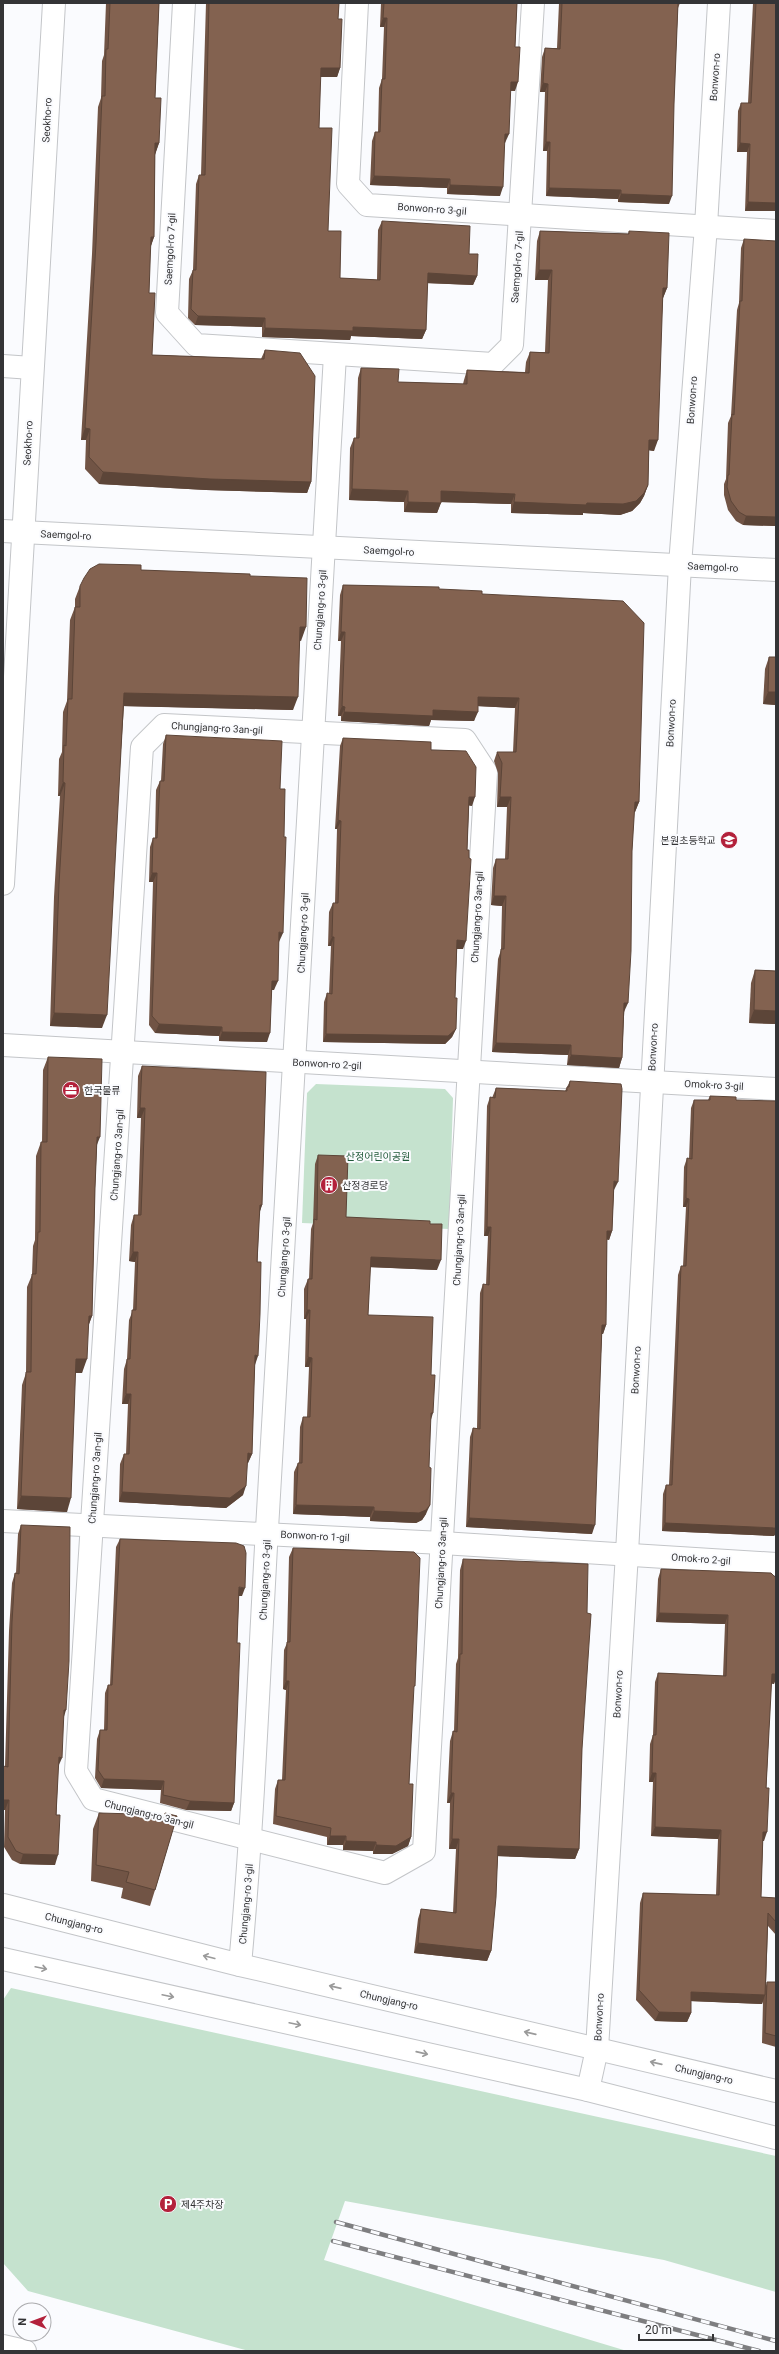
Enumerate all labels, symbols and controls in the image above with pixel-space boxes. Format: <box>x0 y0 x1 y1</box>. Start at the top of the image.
street label: Bonwon-ro <box>708 52 722 101</box>
street label: Seokho-ro <box>40 97 54 143</box>
street label: Bonwon-ro 3-gil <box>397 201 467 217</box>
street label: Saemgol-ro 7-gil <box>163 213 177 285</box>
street label: Saemgol-ro 7-gil <box>509 231 525 303</box>
street label: Bonwon-ro <box>685 375 699 424</box>
street label: Seokho-ro <box>21 420 35 466</box>
street label: Saemgol-ro <box>40 528 92 542</box>
street label: Saemgol-ro <box>363 544 415 558</box>
street label: Saemgol-ro <box>687 560 739 574</box>
street label: Chungjang-ro 3-gil <box>312 569 328 651</box>
street label: Bonwon-ro <box>664 698 678 747</box>
street label: Chungjang-ro 3an-gil <box>171 720 263 736</box>
school or university icon: 본원초등학교 <box>719 830 739 850</box>
place label: 본원초등학교 <box>661 835 716 846</box>
street label: Chungjang-ro 3an-gil <box>469 871 485 963</box>
street label: Chungjang-ro 3-gil <box>295 892 311 974</box>
street label: Bonwon-ro <box>646 1022 660 1071</box>
street label: Bonwon-ro 2-gil <box>292 1057 362 1071</box>
street label: Omok-ro 3-gil <box>684 1078 744 1092</box>
office icon: 한국물류 <box>61 1080 81 1100</box>
place label: 한국물류 <box>84 1085 121 1096</box>
street label: Chungjang-ro 3an-gil <box>108 1109 126 1201</box>
park label: 산정어린이공원 <box>346 1151 410 1162</box>
building icon: 산정경로당 <box>319 1175 339 1195</box>
place label: 산정경로당 <box>342 1180 388 1191</box>
street label: Chungjang-ro 3an-gil <box>451 1194 467 1286</box>
street label: Chungjang-ro 3-gil <box>276 1216 292 1298</box>
street label: Bonwon-ro <box>629 1345 643 1394</box>
street label: Chungjang-ro 3an-gil <box>86 1432 104 1524</box>
street label: Chungjang-ro 3an-gil <box>433 1517 449 1609</box>
street label: Bonwon-ro 1-gil <box>280 1529 350 1543</box>
street label: Chungjang-ro 3-gil <box>257 1539 273 1621</box>
street label: Omok-ro 2-gil <box>671 1551 731 1567</box>
street label: Bonwon-ro <box>611 1669 625 1718</box>
street label: Chungjang-ro 3an-gil <box>103 1798 195 1830</box>
street label: Chungjang-ro 3-gil <box>237 1863 255 1945</box>
street label: Chungjang-ro <box>44 1910 104 1936</box>
one-way arrow <box>202 1953 215 1960</box>
one-way arrow <box>34 1964 47 1972</box>
one-way arrow <box>329 1983 342 1991</box>
street label: Chungjang-ro <box>359 1988 419 2012</box>
one-way arrow <box>161 1992 174 2000</box>
street label: Bonwon-ro <box>592 1992 606 2041</box>
one-way arrow <box>288 2020 301 2028</box>
one-way arrow <box>523 2029 536 2037</box>
one-way arrow <box>415 2049 428 2057</box>
one-way arrow <box>650 2059 663 2067</box>
street label: Chungjang-ro <box>674 2062 734 2086</box>
parking icon: 제4주차장 <box>158 2194 178 2214</box>
place label: 제4주차장 <box>181 2199 223 2210</box>
north arrow <box>12 2302 52 2342</box>
scale bar <box>639 2316 713 2342</box>
text: N <box>16 2318 29 2326</box>
text: 20 m <box>645 2323 672 2337</box>

